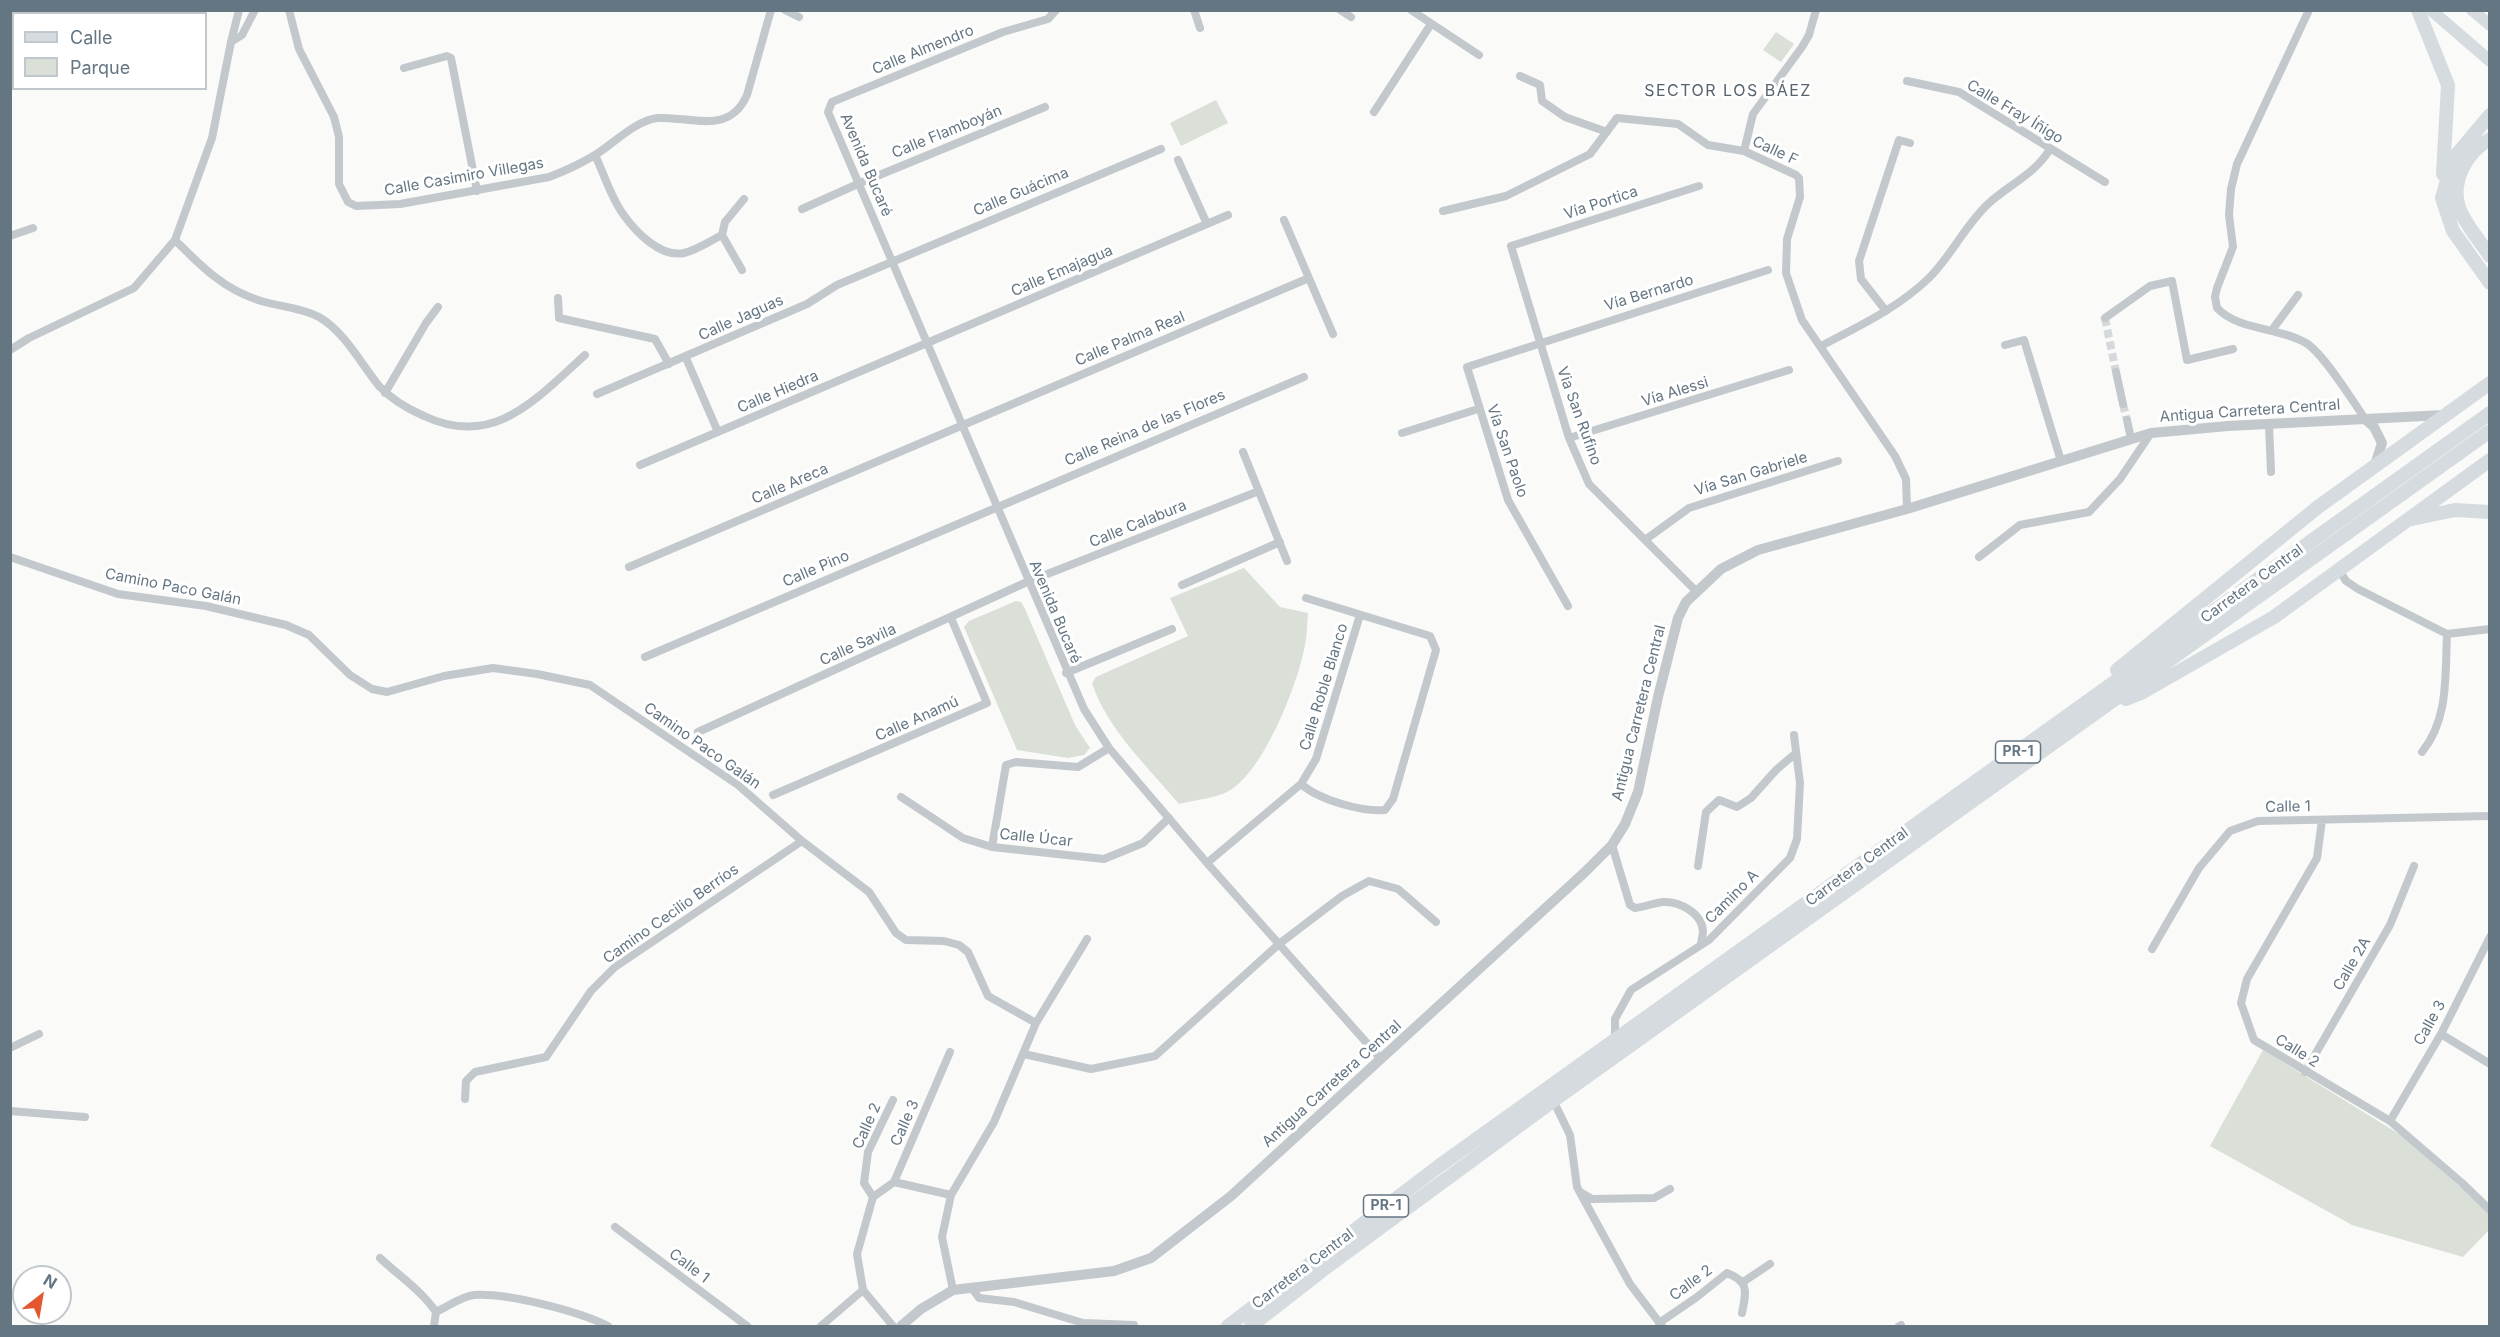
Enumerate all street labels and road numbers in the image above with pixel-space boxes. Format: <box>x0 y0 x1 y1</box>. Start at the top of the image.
street label: Calle Almendro <box>870 21 976 79</box>
street label: Calle Fray Íñigo <box>1964 76 2066 148</box>
street label: Calle Flamboyán <box>889 102 1005 162</box>
street label: Avenida Bucaré <box>836 111 896 219</box>
street label: Calle F <box>1749 133 1801 169</box>
street label: Calle Casimiro Villegas <box>383 154 545 200</box>
street label: Calle Guácima <box>971 164 1071 220</box>
street label: Vía Portica <box>1562 183 1640 223</box>
street label: Calle Emajagua <box>1008 241 1116 301</box>
street label: Vía Bernardo <box>1602 271 1696 315</box>
street label: Calle Jaguas <box>696 291 786 345</box>
street label: Calle Palma Real <box>1072 308 1188 370</box>
street label: Via San Rufino <box>1553 364 1605 468</box>
street label: Calle Hiedra <box>735 367 821 417</box>
street label: Vía Alessi <box>1639 373 1711 411</box>
street label: Calle Reina de las Flores <box>1062 386 1228 470</box>
street label: Antigua Carretera Central <box>2159 396 2341 426</box>
street label: Vía San Paolo <box>1483 402 1531 500</box>
street label: Vía San Gabriele <box>1692 448 1810 500</box>
street label: Calle Areca <box>749 460 831 508</box>
street label: Calle Calabura <box>1087 496 1189 552</box>
street label: Carretera Central <box>2197 541 2307 627</box>
street label: Calle Pino <box>780 547 852 591</box>
street label: Avenida Bucaré <box>1025 558 1085 666</box>
street label: Camino Paco Galán <box>103 565 243 609</box>
street label: Calle Savila <box>817 620 899 670</box>
street label: Calle Roble Blanco <box>1296 621 1352 753</box>
street label: Antigua Carretera Central <box>1608 623 1670 803</box>
street label: Calle Anamú <box>873 693 961 745</box>
street label: Camino Paco Galán <box>640 699 764 793</box>
road number: PR-1 <box>1996 741 2040 763</box>
street label: Calle 1 <box>2265 798 2311 816</box>
street label: Carretera Central <box>1802 824 1912 910</box>
street label: Calle Úcar <box>998 825 1074 851</box>
street label: Camino Cecilio Berríos <box>600 860 742 968</box>
street label: Camino A <box>1701 866 1763 928</box>
street label: Calle 2A <box>2329 934 2375 994</box>
street label: Calle 3 <box>2410 997 2450 1049</box>
street label: Antigua Carretera Central <box>1259 1017 1405 1151</box>
street label: Calle 2 <box>2272 1030 2322 1072</box>
street label: Calle 3 <box>887 1097 923 1149</box>
street label: Calle 2 <box>849 1100 885 1152</box>
road number: PR-1 <box>1364 1195 1408 1217</box>
street label: Carretera Central <box>1249 1225 1357 1313</box>
street label: Calle 1 <box>665 1245 713 1287</box>
street label: Calle 2 <box>1666 1261 1716 1305</box>

